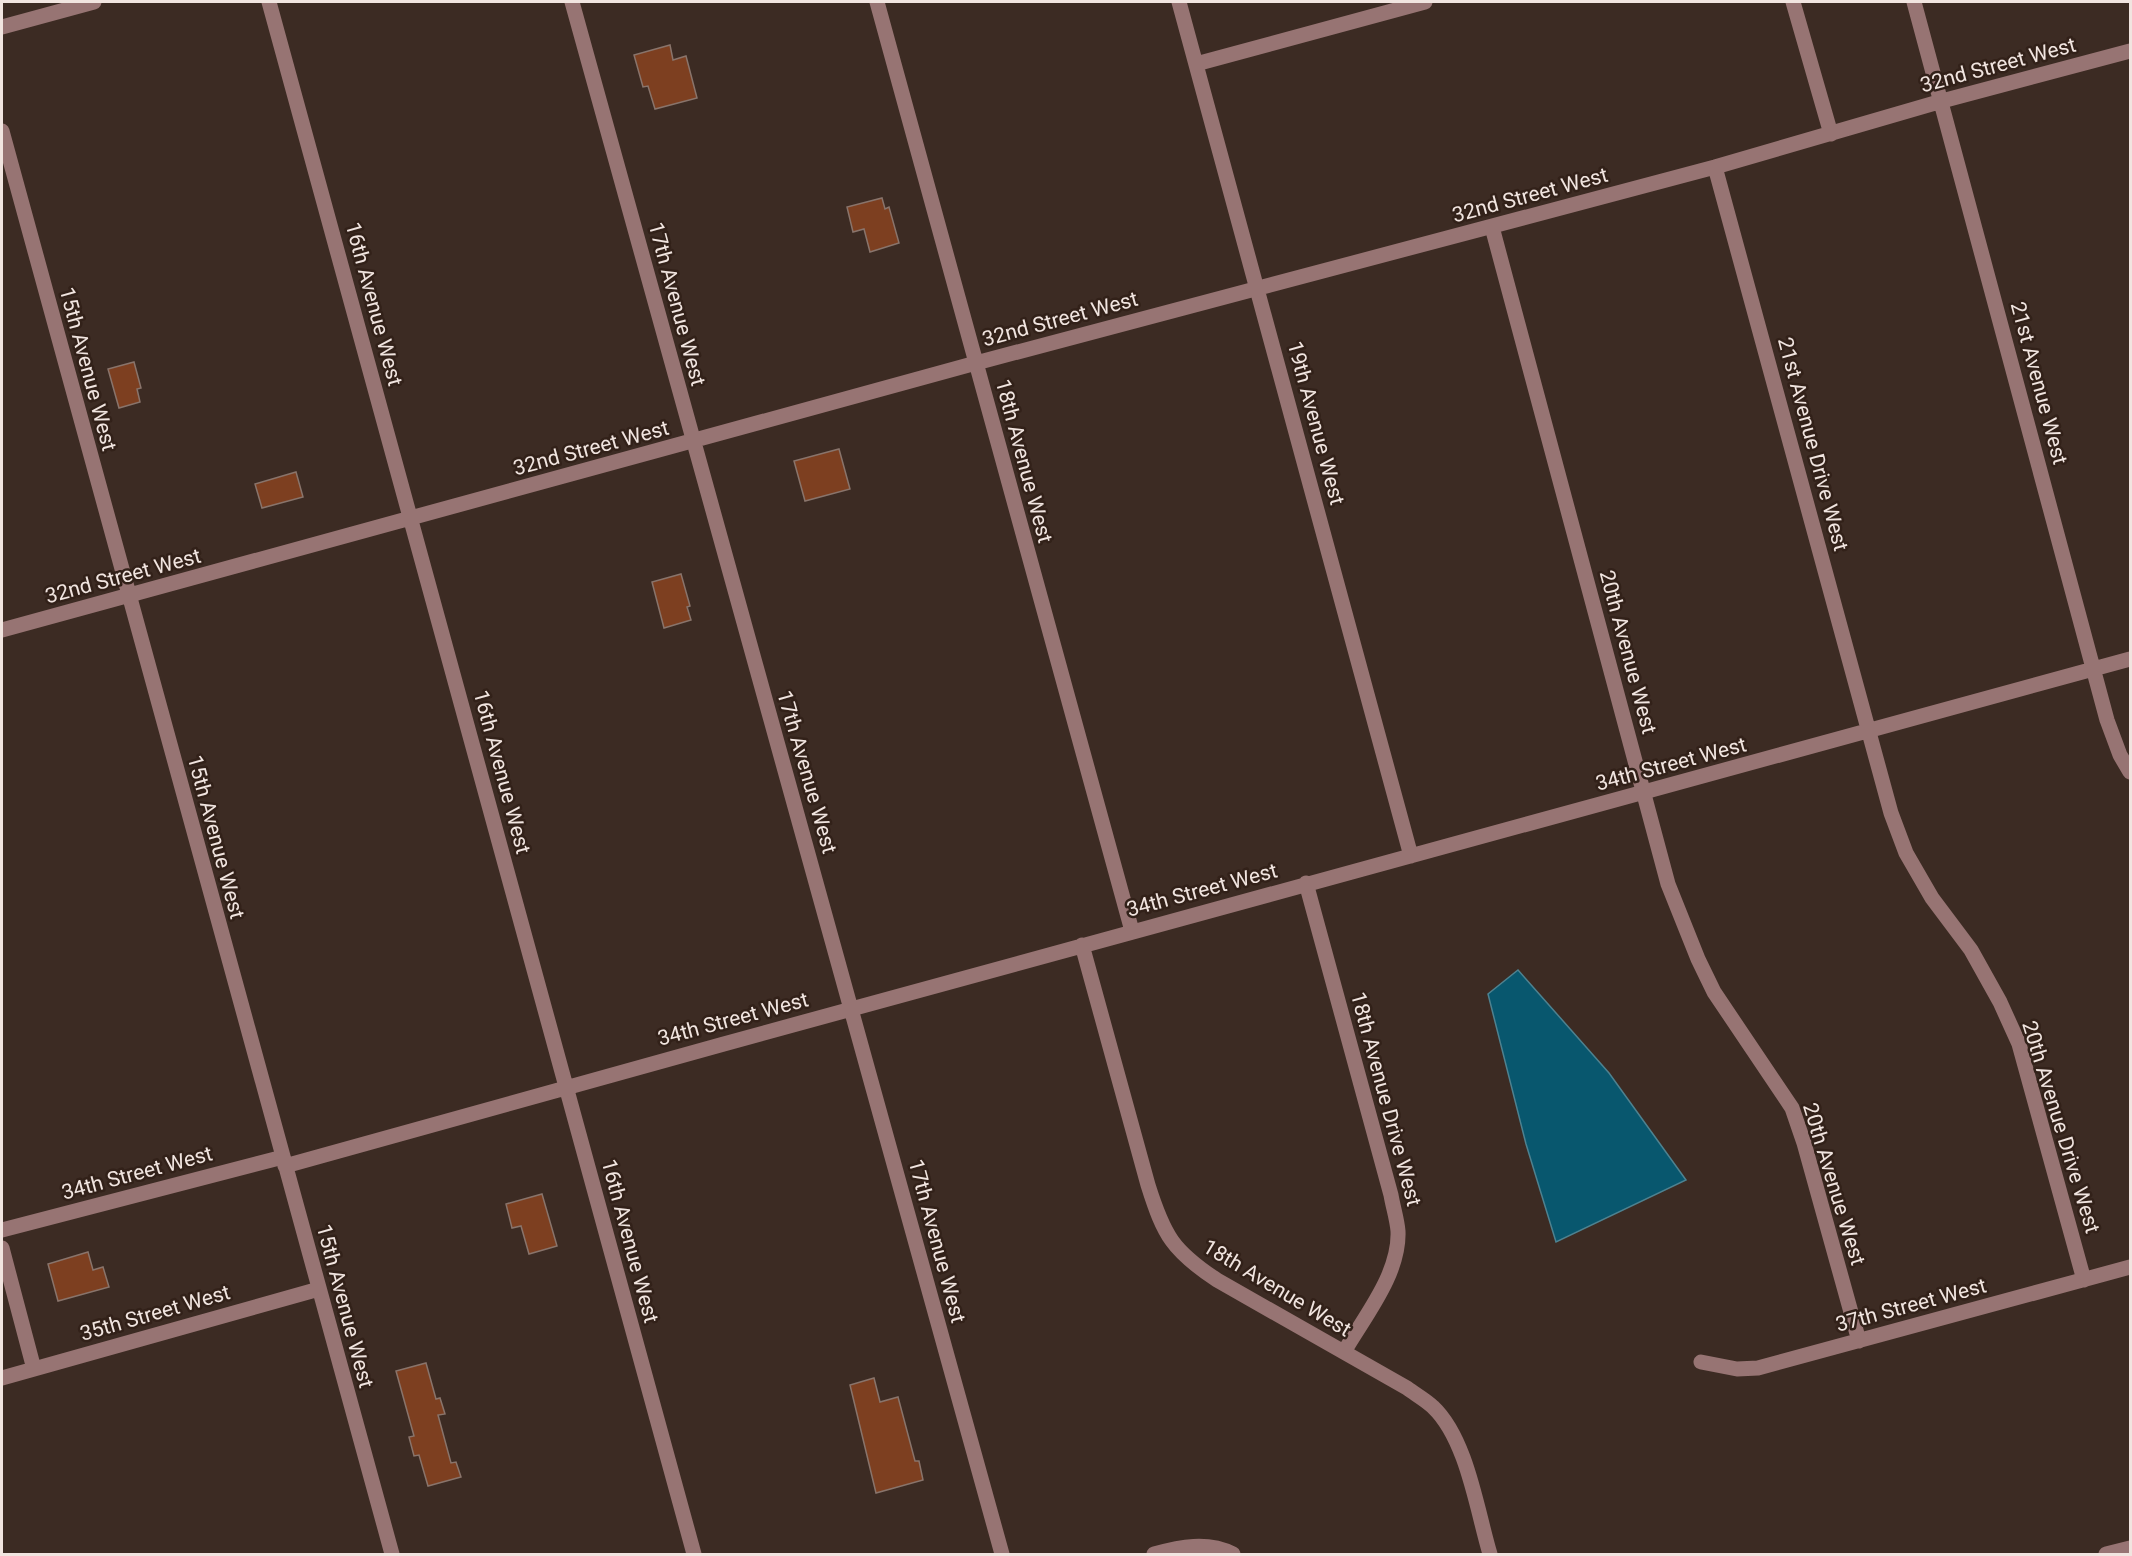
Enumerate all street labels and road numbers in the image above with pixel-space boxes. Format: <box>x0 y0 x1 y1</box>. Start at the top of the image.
street label: 32nd Street West <box>1918 33 2079 97</box>
street label: 32nd Street West <box>1450 163 1611 227</box>
street label: 16th Avenue West <box>341 220 407 389</box>
street label: 17th Avenue West <box>644 220 710 389</box>
street label: 15th Avenue West <box>55 285 121 454</box>
street label: 32nd Street West <box>980 287 1141 351</box>
street label: 21st Avenue West <box>2006 299 2072 467</box>
street label: 21st Avenue Drive West <box>1773 335 1853 553</box>
street label: 19th Avenue West <box>1283 339 1349 508</box>
street label: 18th Avenue West <box>991 377 1057 546</box>
street label: 32nd Street West <box>511 416 672 480</box>
street label: 32nd Street West <box>43 544 204 608</box>
street label: 20th Avenue West <box>1595 568 1661 737</box>
street label: 16th Avenue West <box>469 688 535 857</box>
street label: 17th Avenue West <box>772 688 842 856</box>
street label: 34th Street West <box>1593 732 1749 796</box>
street label: 15th Avenue West <box>183 753 249 922</box>
street label: 34th Street West <box>1124 858 1280 922</box>
street label: 34th Street West <box>655 987 811 1051</box>
street label: 18th Avenue Drive West <box>1346 989 1426 1209</box>
street label: 20th Avenue Drive West <box>2017 1018 2105 1236</box>
street label: 20th Avenue West <box>1798 1100 1870 1268</box>
street label: 34th Street West <box>59 1141 215 1205</box>
street label: 16th Avenue West <box>597 1157 663 1326</box>
street label: 17th Avenue West <box>904 1157 970 1326</box>
street label: 15th Avenue West <box>312 1222 378 1391</box>
street label: 18th Avenue West <box>1199 1234 1355 1342</box>
street label: 37th Street West <box>1833 1273 1989 1337</box>
street label: 35th Street West <box>77 1280 233 1346</box>

